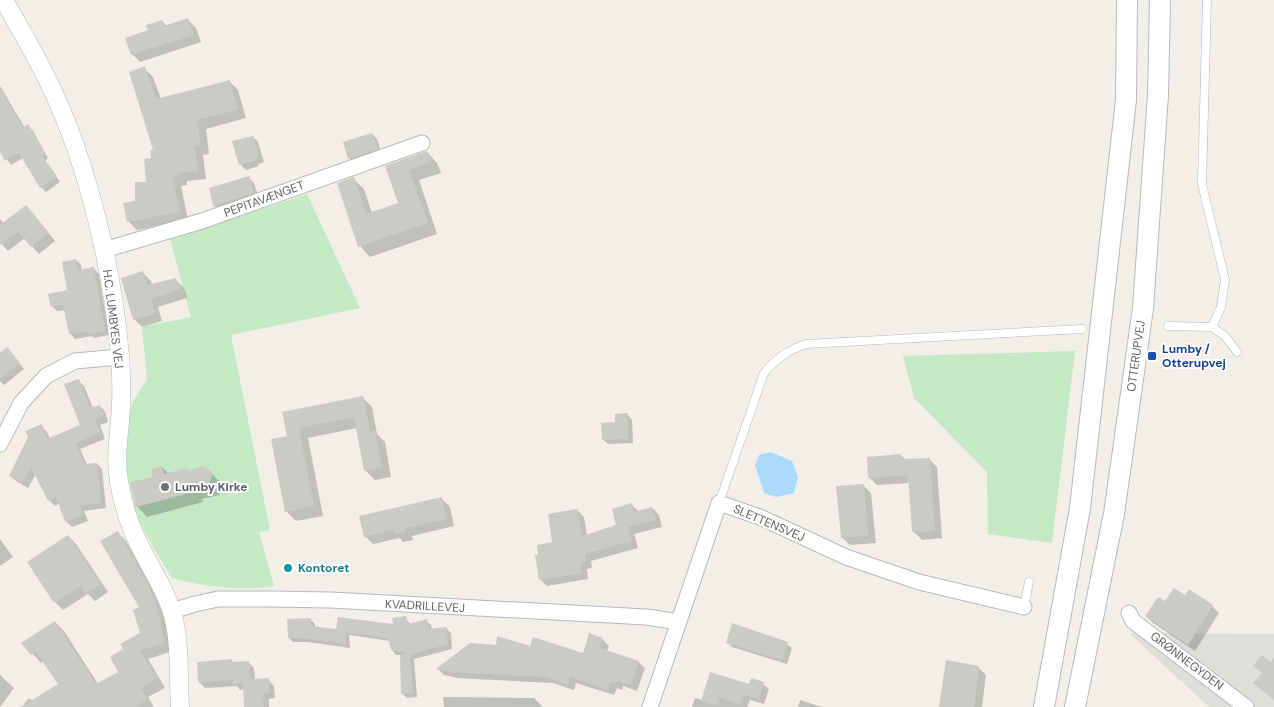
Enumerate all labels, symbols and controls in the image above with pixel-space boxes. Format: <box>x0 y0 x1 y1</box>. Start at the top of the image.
street label: PEPITAVÆNGET <box>222 177 307 221</box>
street label: H.C. LUMBYES VEJ <box>99 268 127 370</box>
street label: OTTERUPVEJ <box>1123 319 1149 393</box>
place label: Lumby / Otterupvej <box>1162 341 1226 371</box>
marker: Lumby / Otterupvej <box>1146 350 1158 362</box>
place label: Lumby Kirke <box>175 479 247 495</box>
marker: Lumby Kirke <box>159 481 171 493</box>
street label: SLETTENSVEJ <box>731 501 807 545</box>
place label: Kontoret <box>298 560 350 576</box>
marker: Kontoret <box>282 562 294 574</box>
street label: KVADRILLEVEJ <box>384 596 466 616</box>
street label: GRØNNEGYDEN <box>1147 628 1227 694</box>

